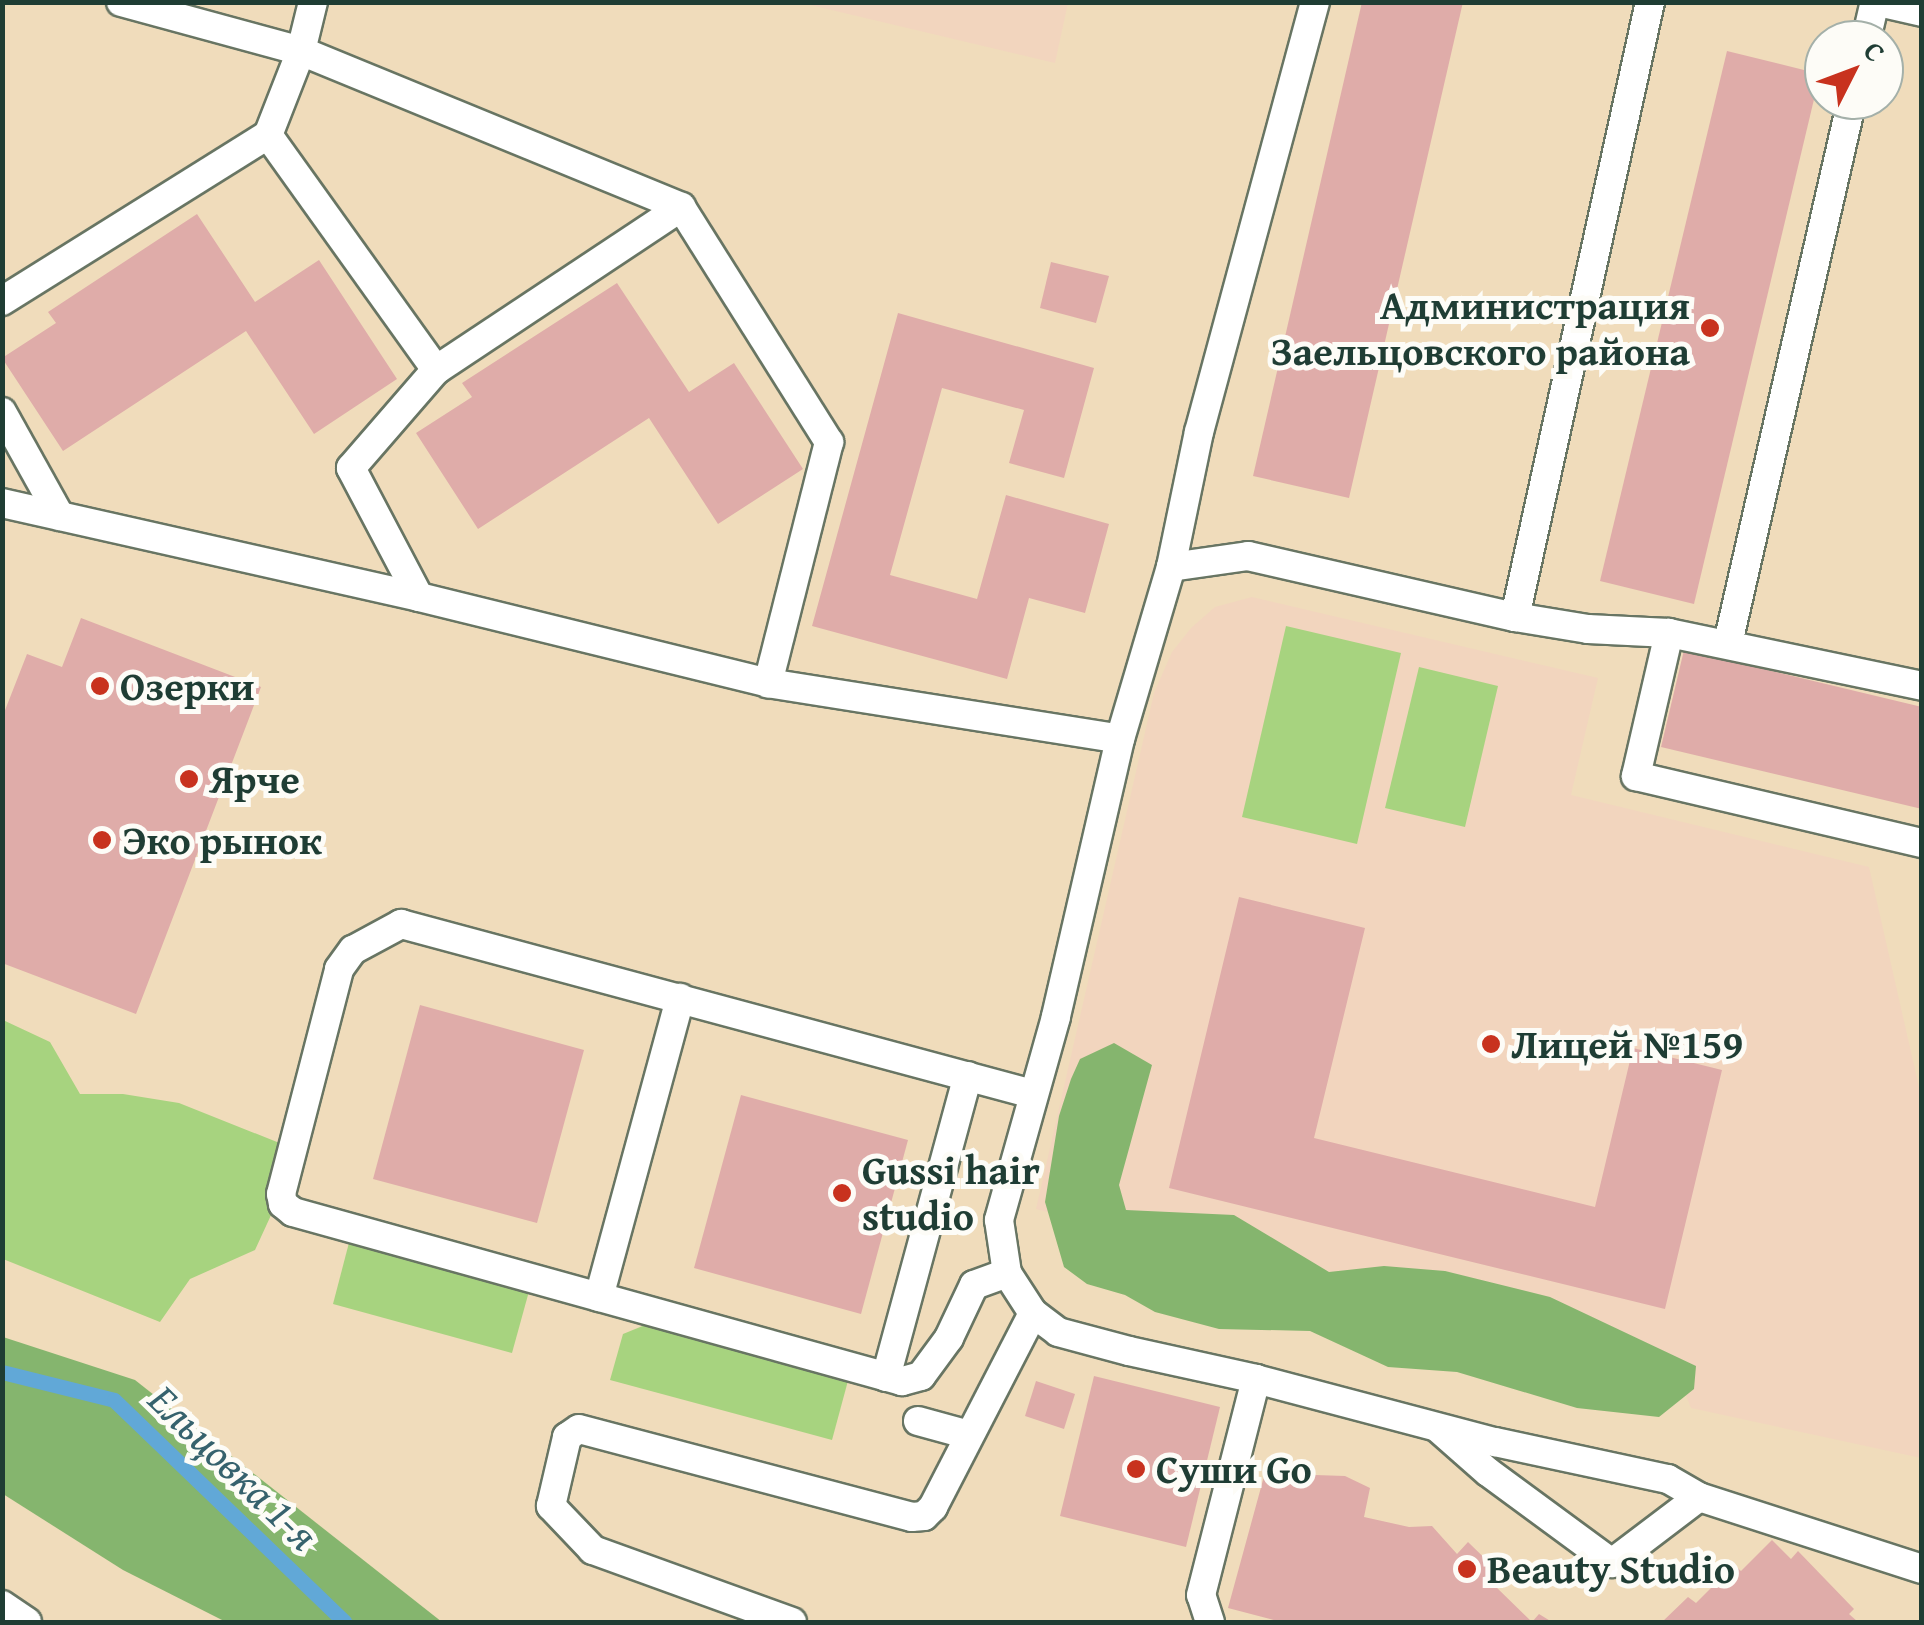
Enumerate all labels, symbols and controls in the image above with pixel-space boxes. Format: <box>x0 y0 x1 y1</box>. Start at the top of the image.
north arrow <box>1804 20 1904 120</box>
text: С <box>1855 31 1896 71</box>
place label: Администрация Заельцовского района <box>1270 281 1690 375</box>
marker: Администрация Заельцовского района <box>1699 317 1721 339</box>
place label: Озерки <box>120 662 255 710</box>
marker: Озерки <box>89 675 111 697</box>
place label: Ярче <box>209 755 300 803</box>
marker: Ярче <box>178 768 200 790</box>
place label: Эко рынок <box>122 816 322 864</box>
marker: Эко рынок <box>91 829 113 851</box>
place label: Лицей №159 <box>1511 1020 1743 1068</box>
marker: Лицей №159 <box>1480 1033 1502 1055</box>
place label: Gussi hair studio <box>862 1146 1040 1240</box>
marker: Gussi hair studio <box>831 1182 853 1204</box>
water label: Ельцовка 1-я <box>139 1374 329 1560</box>
place label: Суши Go <box>1156 1445 1312 1493</box>
marker: Суши Go <box>1125 1458 1147 1480</box>
place label: Beauty Studio <box>1487 1545 1735 1593</box>
marker: Beauty Studio <box>1456 1558 1478 1580</box>

